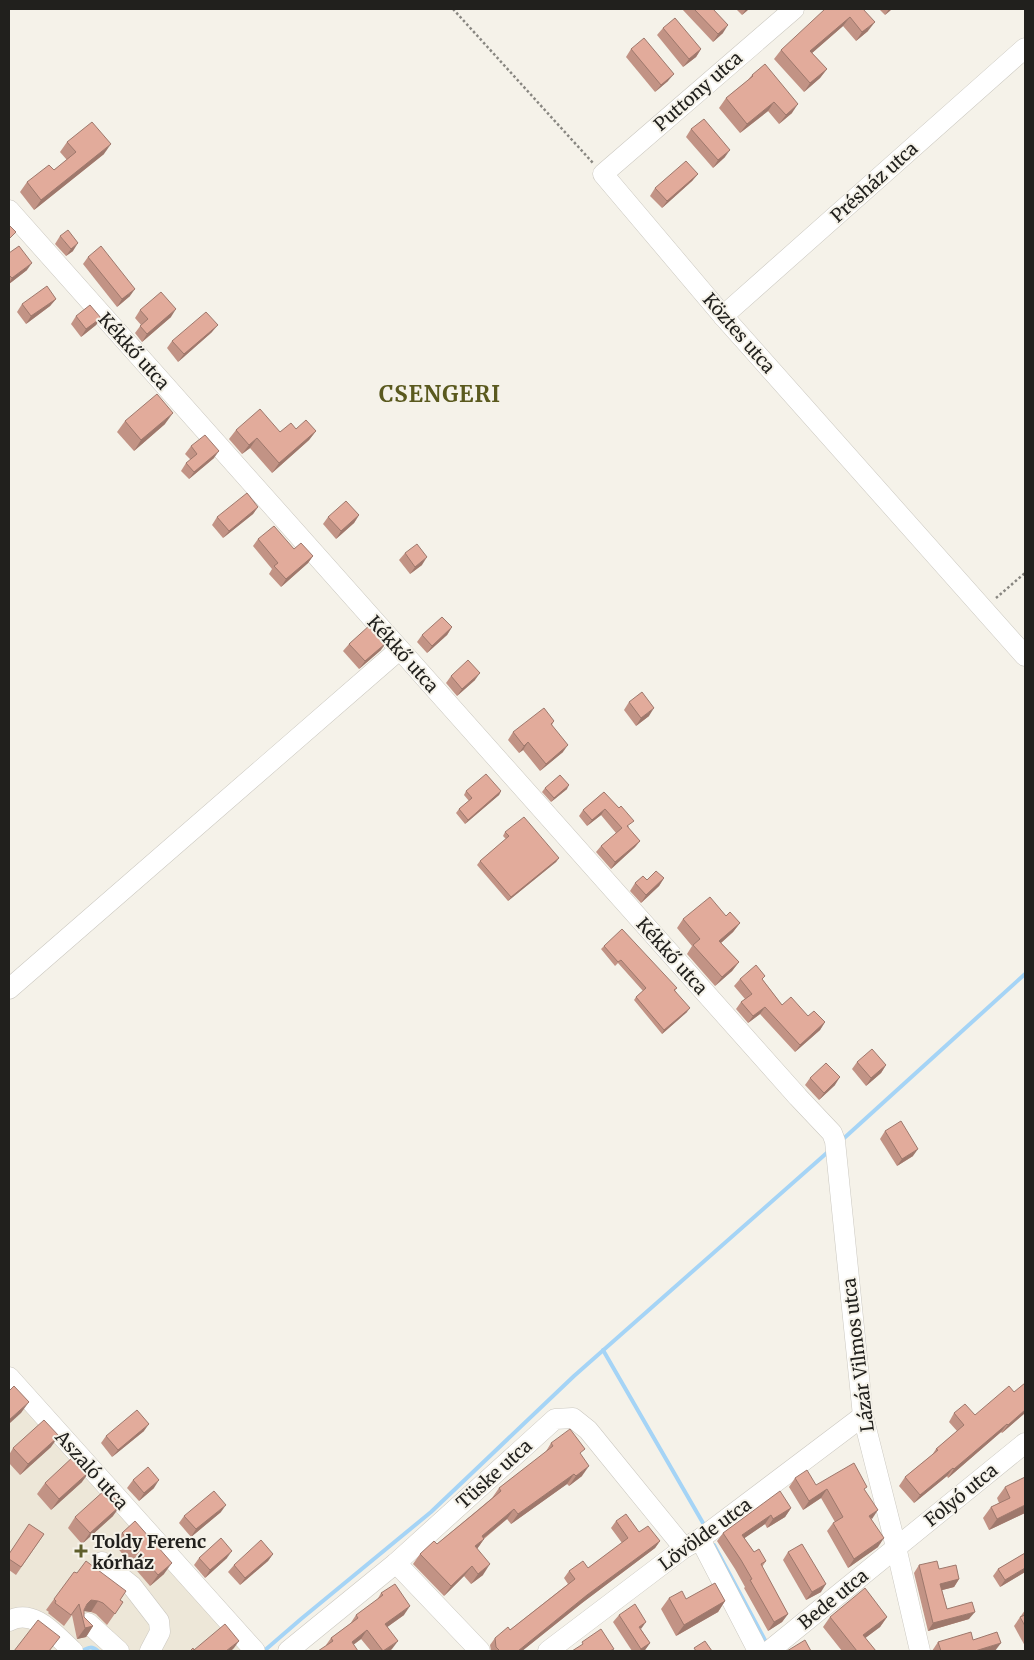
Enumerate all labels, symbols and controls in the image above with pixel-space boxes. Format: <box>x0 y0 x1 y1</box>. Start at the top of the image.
street label: Puttony utca <box>649 46 747 136</box>
street label: Présház utca <box>826 137 923 227</box>
street label: Köztes utca <box>698 288 780 378</box>
street label: Kékkő utca <box>93 308 175 394</box>
district label: CSENGERI <box>379 380 501 408</box>
street label: Kékkő utca <box>362 611 444 697</box>
street label: Kékkő utca <box>631 913 713 999</box>
street label: Lázár Vilmos utca <box>837 1276 879 1433</box>
street label: Aszaló utca <box>50 1425 134 1514</box>
street label: Tüske utca <box>452 1434 537 1514</box>
street label: Folyó utca <box>920 1458 1002 1531</box>
street label: Lövölde utca <box>654 1492 756 1575</box>
place label: Toldy Ferenc kórház <box>92 1530 206 1574</box>
marker: Toldy Ferenc kórház <box>74 1544 88 1558</box>
street label: Bede utca <box>793 1564 873 1634</box>

